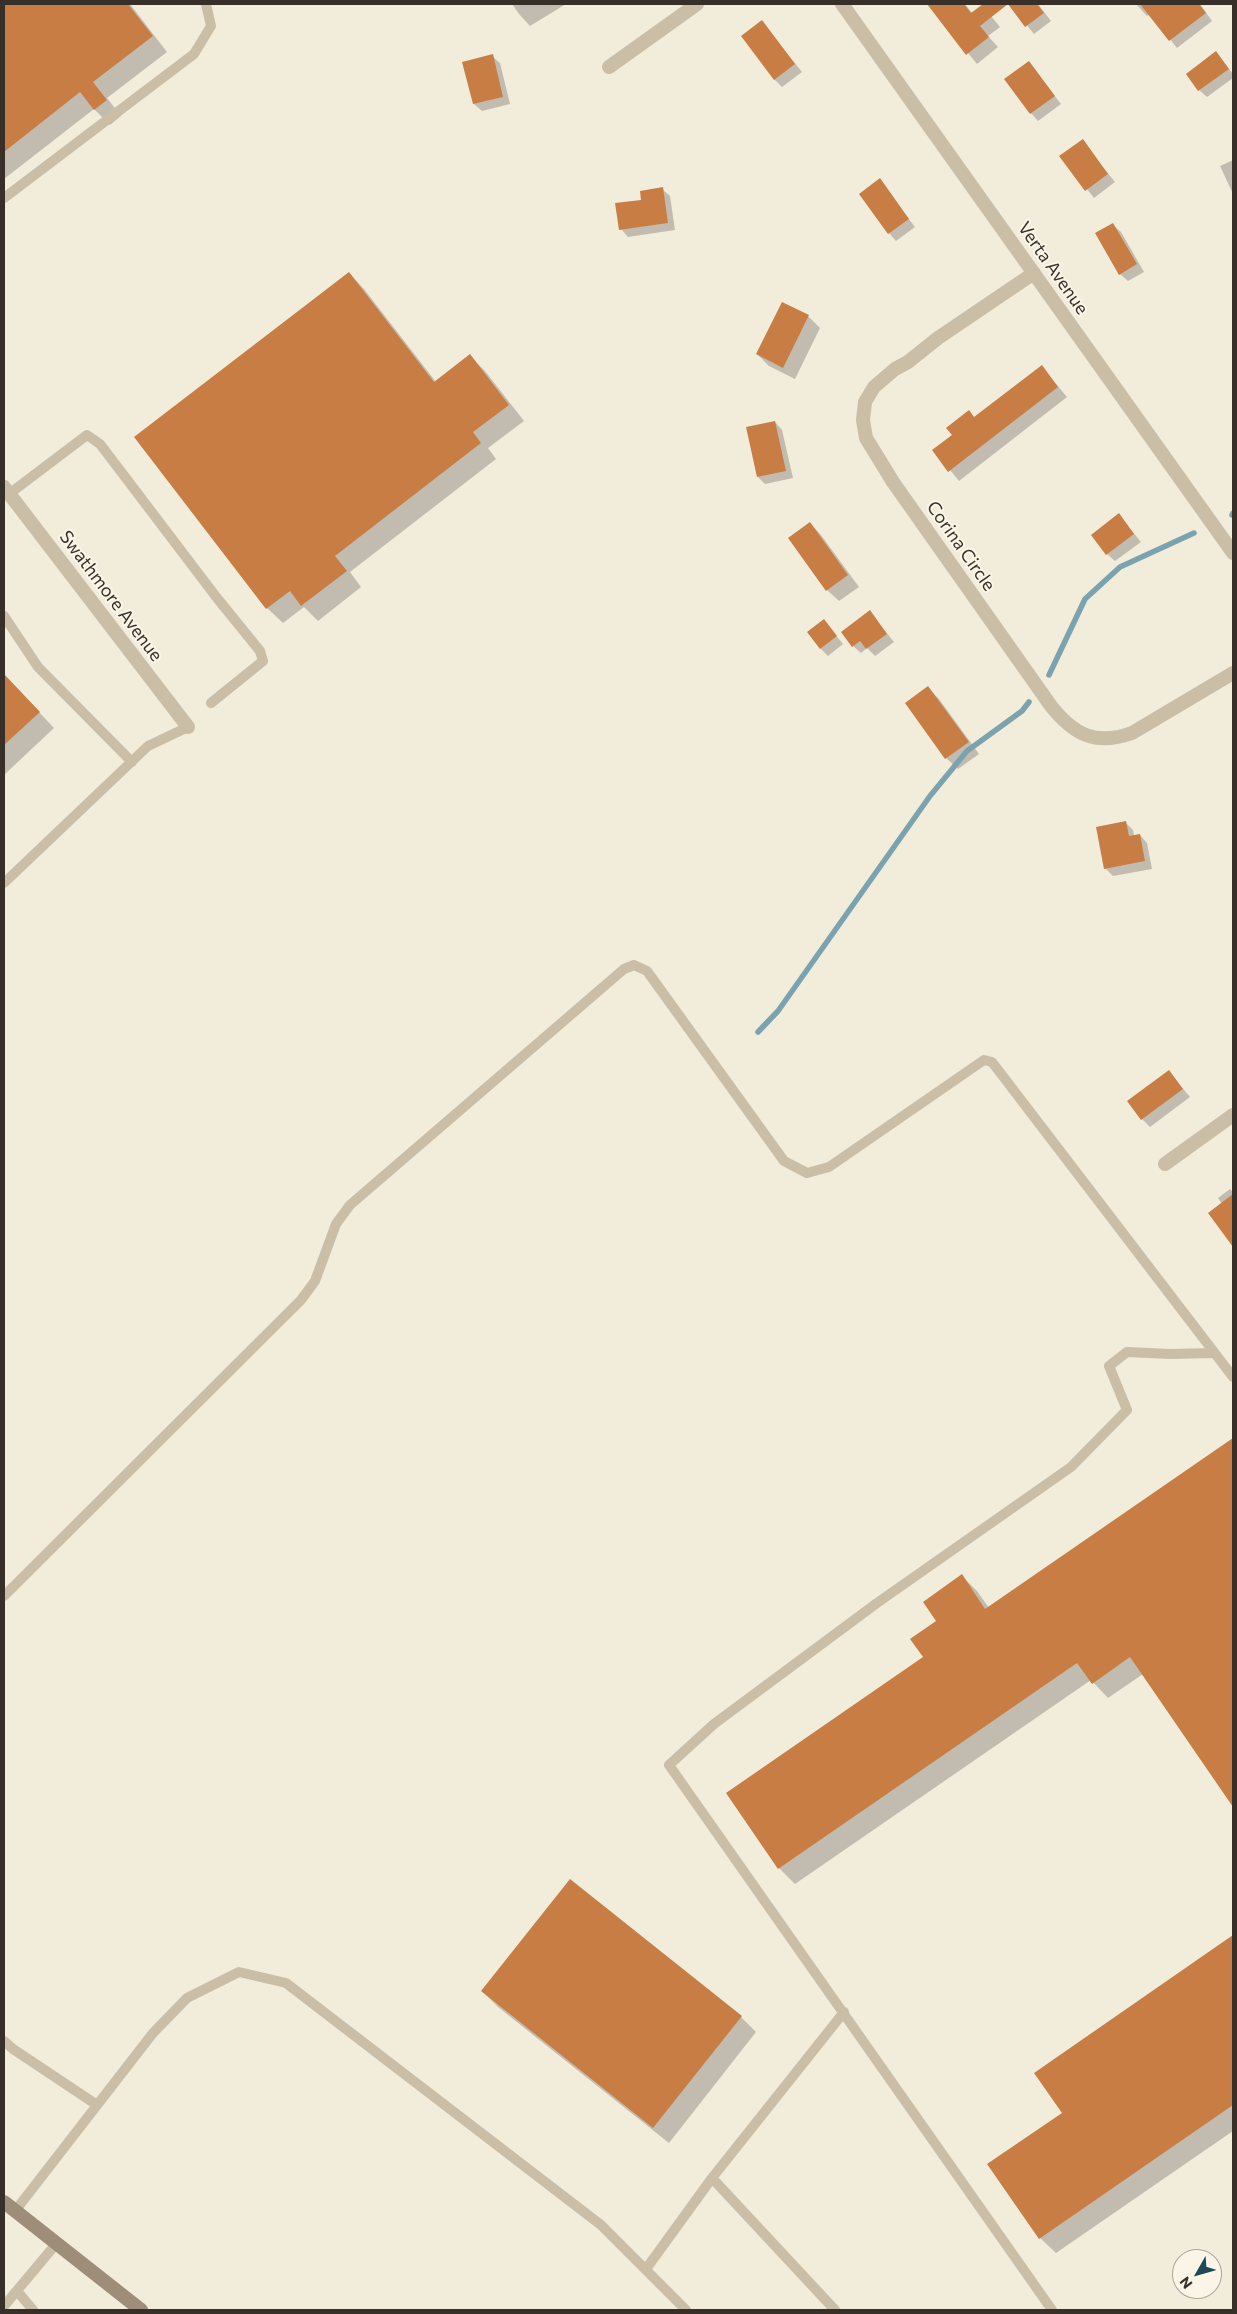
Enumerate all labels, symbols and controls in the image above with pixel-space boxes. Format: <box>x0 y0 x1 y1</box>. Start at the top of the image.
street label: Verta Avenue <box>1013 218 1093 318</box>
street label: Corina Circle <box>922 497 1000 595</box>
street label: Swathmore Avenue <box>55 526 167 666</box>
north arrow <box>1172 2249 1222 2299</box>
text: N <box>1176 2274 1196 2292</box>

